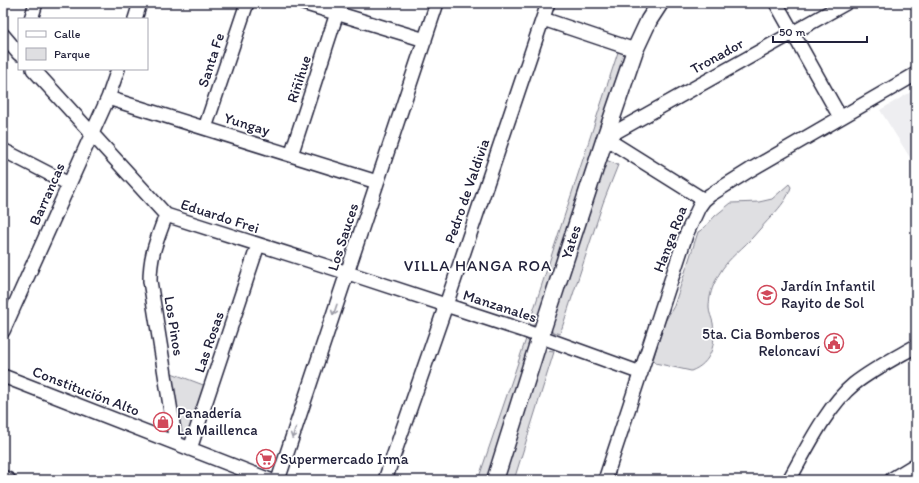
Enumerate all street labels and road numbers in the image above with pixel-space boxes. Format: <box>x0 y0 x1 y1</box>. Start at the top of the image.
street label: Santa Fe <box>194 31 228 89</box>
street label: Tronador <box>687 34 747 78</box>
street label: Riñihue <box>283 53 315 105</box>
street label: Yungay <box>222 109 272 139</box>
street label: Pedro de Valdivia <box>441 136 493 246</box>
street label: Barrancas <box>25 160 69 228</box>
street label: Eduardo Frei <box>178 195 262 237</box>
street label: Los Sauces <box>324 201 362 273</box>
street label: Hanga Roa <box>649 203 691 275</box>
street label: Yates <box>557 222 585 261</box>
street label: Manzanales <box>461 286 540 327</box>
street label: Los Pinos <box>160 295 188 357</box>
street label: Las Rosas <box>190 309 228 375</box>
street label: Constitución Alto <box>30 362 142 420</box>

